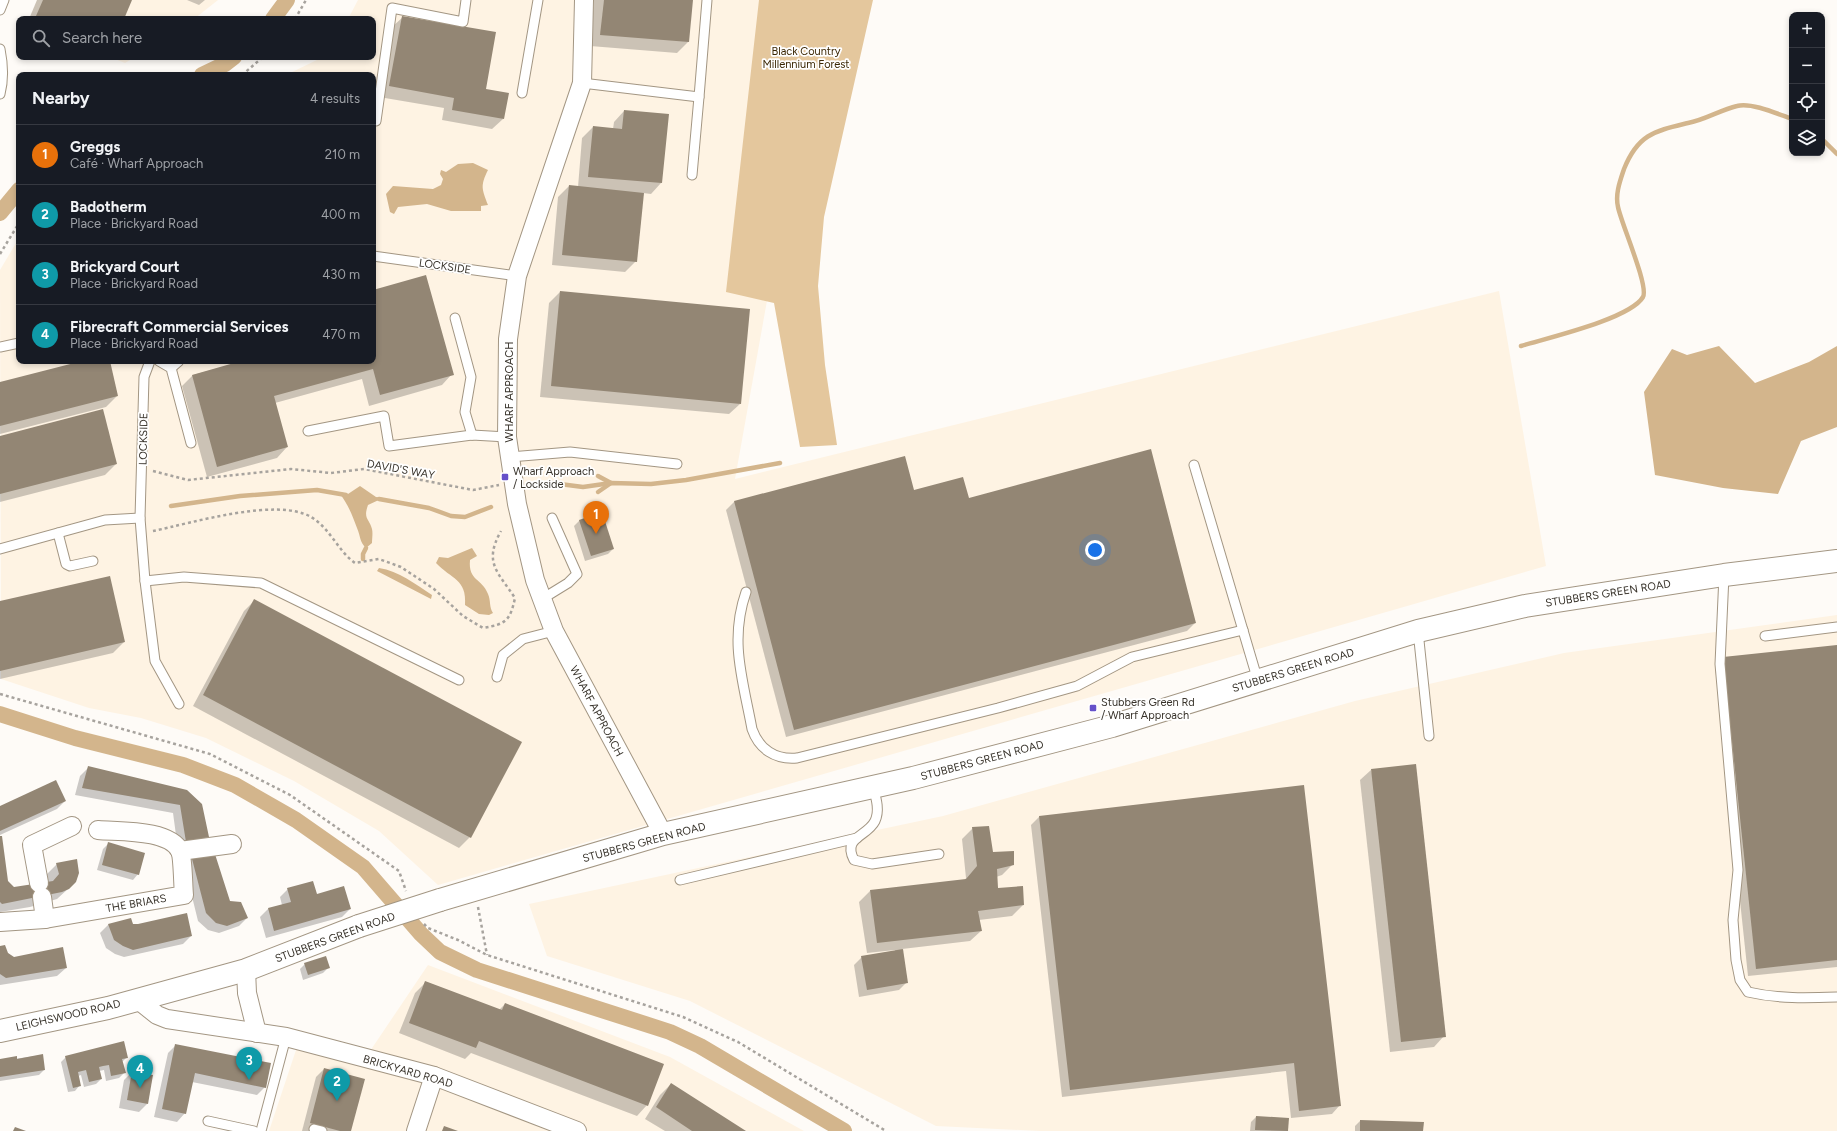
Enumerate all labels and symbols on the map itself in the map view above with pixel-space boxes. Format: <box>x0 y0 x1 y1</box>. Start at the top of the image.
park label: Black Country Millennium Forest <box>762 45 850 71</box>
street label: LOCKSIDE <box>418 256 472 277</box>
street label: WHARF APPROACH <box>503 342 516 442</box>
street label: LOCKSIDE <box>137 413 150 465</box>
street label: DAVID'S WAY <box>366 457 436 482</box>
place label: Wharf Approach / Lockside <box>513 465 594 491</box>
marker: Wharf Approach / Lockside <box>500 472 510 482</box>
pin: 1 <box>583 501 609 534</box>
your location <box>1085 540 1105 560</box>
street label: STUBBERS GREEN ROAD <box>1544 577 1672 610</box>
street label: STUBBERS GREEN ROAD <box>1231 646 1356 695</box>
street label: WHARF APPROACH <box>567 664 626 759</box>
place label: Stubbers Green Rd / Wharf Approach <box>1101 696 1195 722</box>
marker: Stubbers Green Rd / Wharf Approach <box>1088 703 1098 713</box>
street label: STUBBERS GREEN ROAD <box>919 738 1045 783</box>
street label: STUBBERS GREEN ROAD <box>581 820 707 865</box>
street label: THE BRIARS <box>105 892 168 915</box>
street label: STUBBERS GREEN ROAD <box>273 910 397 965</box>
street label: LEIGHSWOOD ROAD <box>15 997 122 1034</box>
pin: 3 <box>236 1047 262 1080</box>
street label: BRICKYARD ROAD <box>361 1052 455 1091</box>
pin: 4 <box>127 1055 153 1088</box>
pin: 2 <box>324 1068 350 1101</box>

